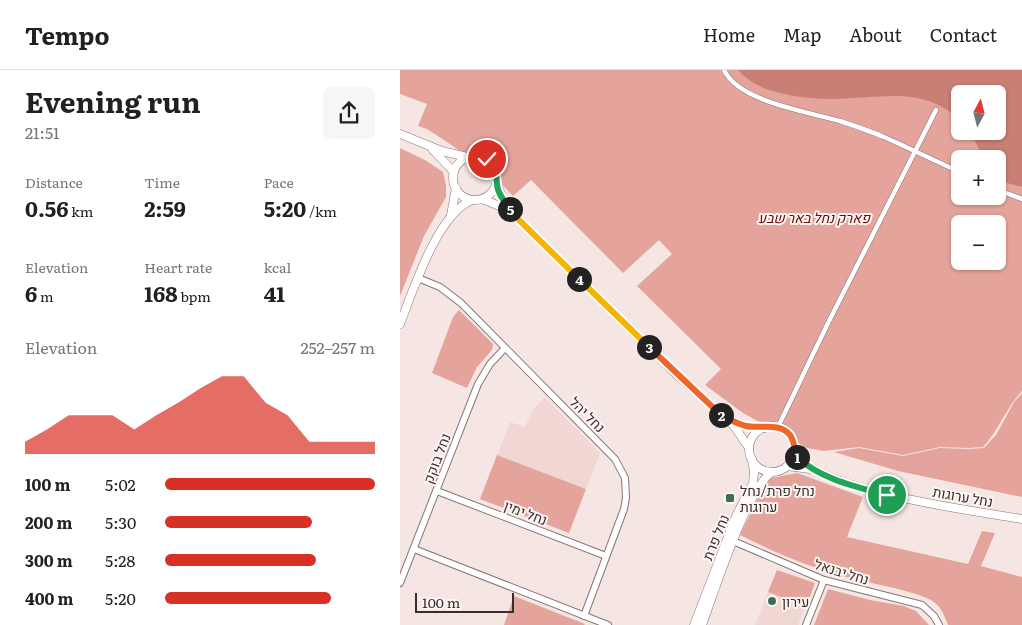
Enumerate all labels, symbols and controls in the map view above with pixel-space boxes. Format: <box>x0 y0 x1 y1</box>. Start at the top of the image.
text: Tempo <box>25 17 109 52</box>
text: Home <box>703 21 755 48</box>
text: Map <box>783 21 821 48</box>
text: About <box>849 21 902 48</box>
text: Contact <box>930 21 997 48</box>
text: Evening run <box>25 80 201 122</box>
north arrow <box>951 85 1006 140</box>
map controls <box>951 85 1006 270</box>
button: share <box>323 87 375 139</box>
text: 21:51 <box>25 120 60 144</box>
pin <box>466 138 508 180</box>
icon: check <box>473 145 501 173</box>
button: + <box>951 150 1006 205</box>
text: Distance <box>25 172 83 192</box>
text: Time <box>144 172 180 192</box>
text: Pace <box>264 172 294 192</box>
text: 0.56 <box>25 192 69 223</box>
text: 2:59 <box>144 192 186 223</box>
text: 5:20 <box>264 192 306 223</box>
pin: 5 <box>498 196 522 222</box>
text: 5 <box>507 199 514 219</box>
text: km <box>69 201 93 221</box>
text: /km <box>306 201 337 221</box>
park label: פארק נחל באר שבע <box>758 207 871 227</box>
button: − <box>951 215 1006 270</box>
text: Elevation <box>25 257 88 277</box>
text: Heart rate <box>144 257 212 277</box>
text: kcal <box>264 257 291 277</box>
pin: 4 <box>566 266 592 292</box>
text: 4 <box>575 269 584 289</box>
text: 6 <box>25 277 37 308</box>
text: 168 <box>144 277 178 308</box>
text: 41 <box>264 277 285 308</box>
text: m <box>37 286 54 306</box>
text: bpm <box>178 286 211 306</box>
pin: 3 <box>636 334 662 360</box>
text: Elevation <box>25 335 97 359</box>
text: 252–257 m <box>300 335 375 359</box>
text: 3 <box>646 337 653 357</box>
street label: נחל יהל <box>566 392 610 436</box>
pin: 2 <box>708 402 734 428</box>
text: 2 <box>718 405 725 425</box>
street label: נחל בוקק <box>417 430 455 486</box>
pin: 1 <box>784 444 810 470</box>
text: 1 <box>795 447 800 467</box>
text: 100 m <box>25 472 71 496</box>
text: 5:02 <box>105 472 136 496</box>
pin <box>866 474 908 516</box>
place label: נחל פרת/נחל ערוגות <box>740 480 815 516</box>
icon: arrive <box>873 481 901 509</box>
street label: נחל ערוגות <box>931 481 995 511</box>
marker: נחל פרת/נחל ערוגות <box>724 492 736 504</box>
street label: נחל ימין <box>501 495 551 529</box>
text: 200 m <box>25 510 72 534</box>
text: 5:30 <box>105 510 136 534</box>
street label: נחל פרת <box>697 511 733 563</box>
text: 300 m <box>25 548 73 572</box>
text: 5:28 <box>105 548 135 572</box>
street label: נחל יבנאל <box>812 553 872 589</box>
text: 400 m <box>25 586 74 610</box>
text: 5:20 <box>105 586 136 610</box>
scale bar <box>415 590 514 613</box>
place label: עירון <box>782 591 809 611</box>
text: 100 m <box>422 592 460 612</box>
marker: עירון <box>766 595 778 607</box>

